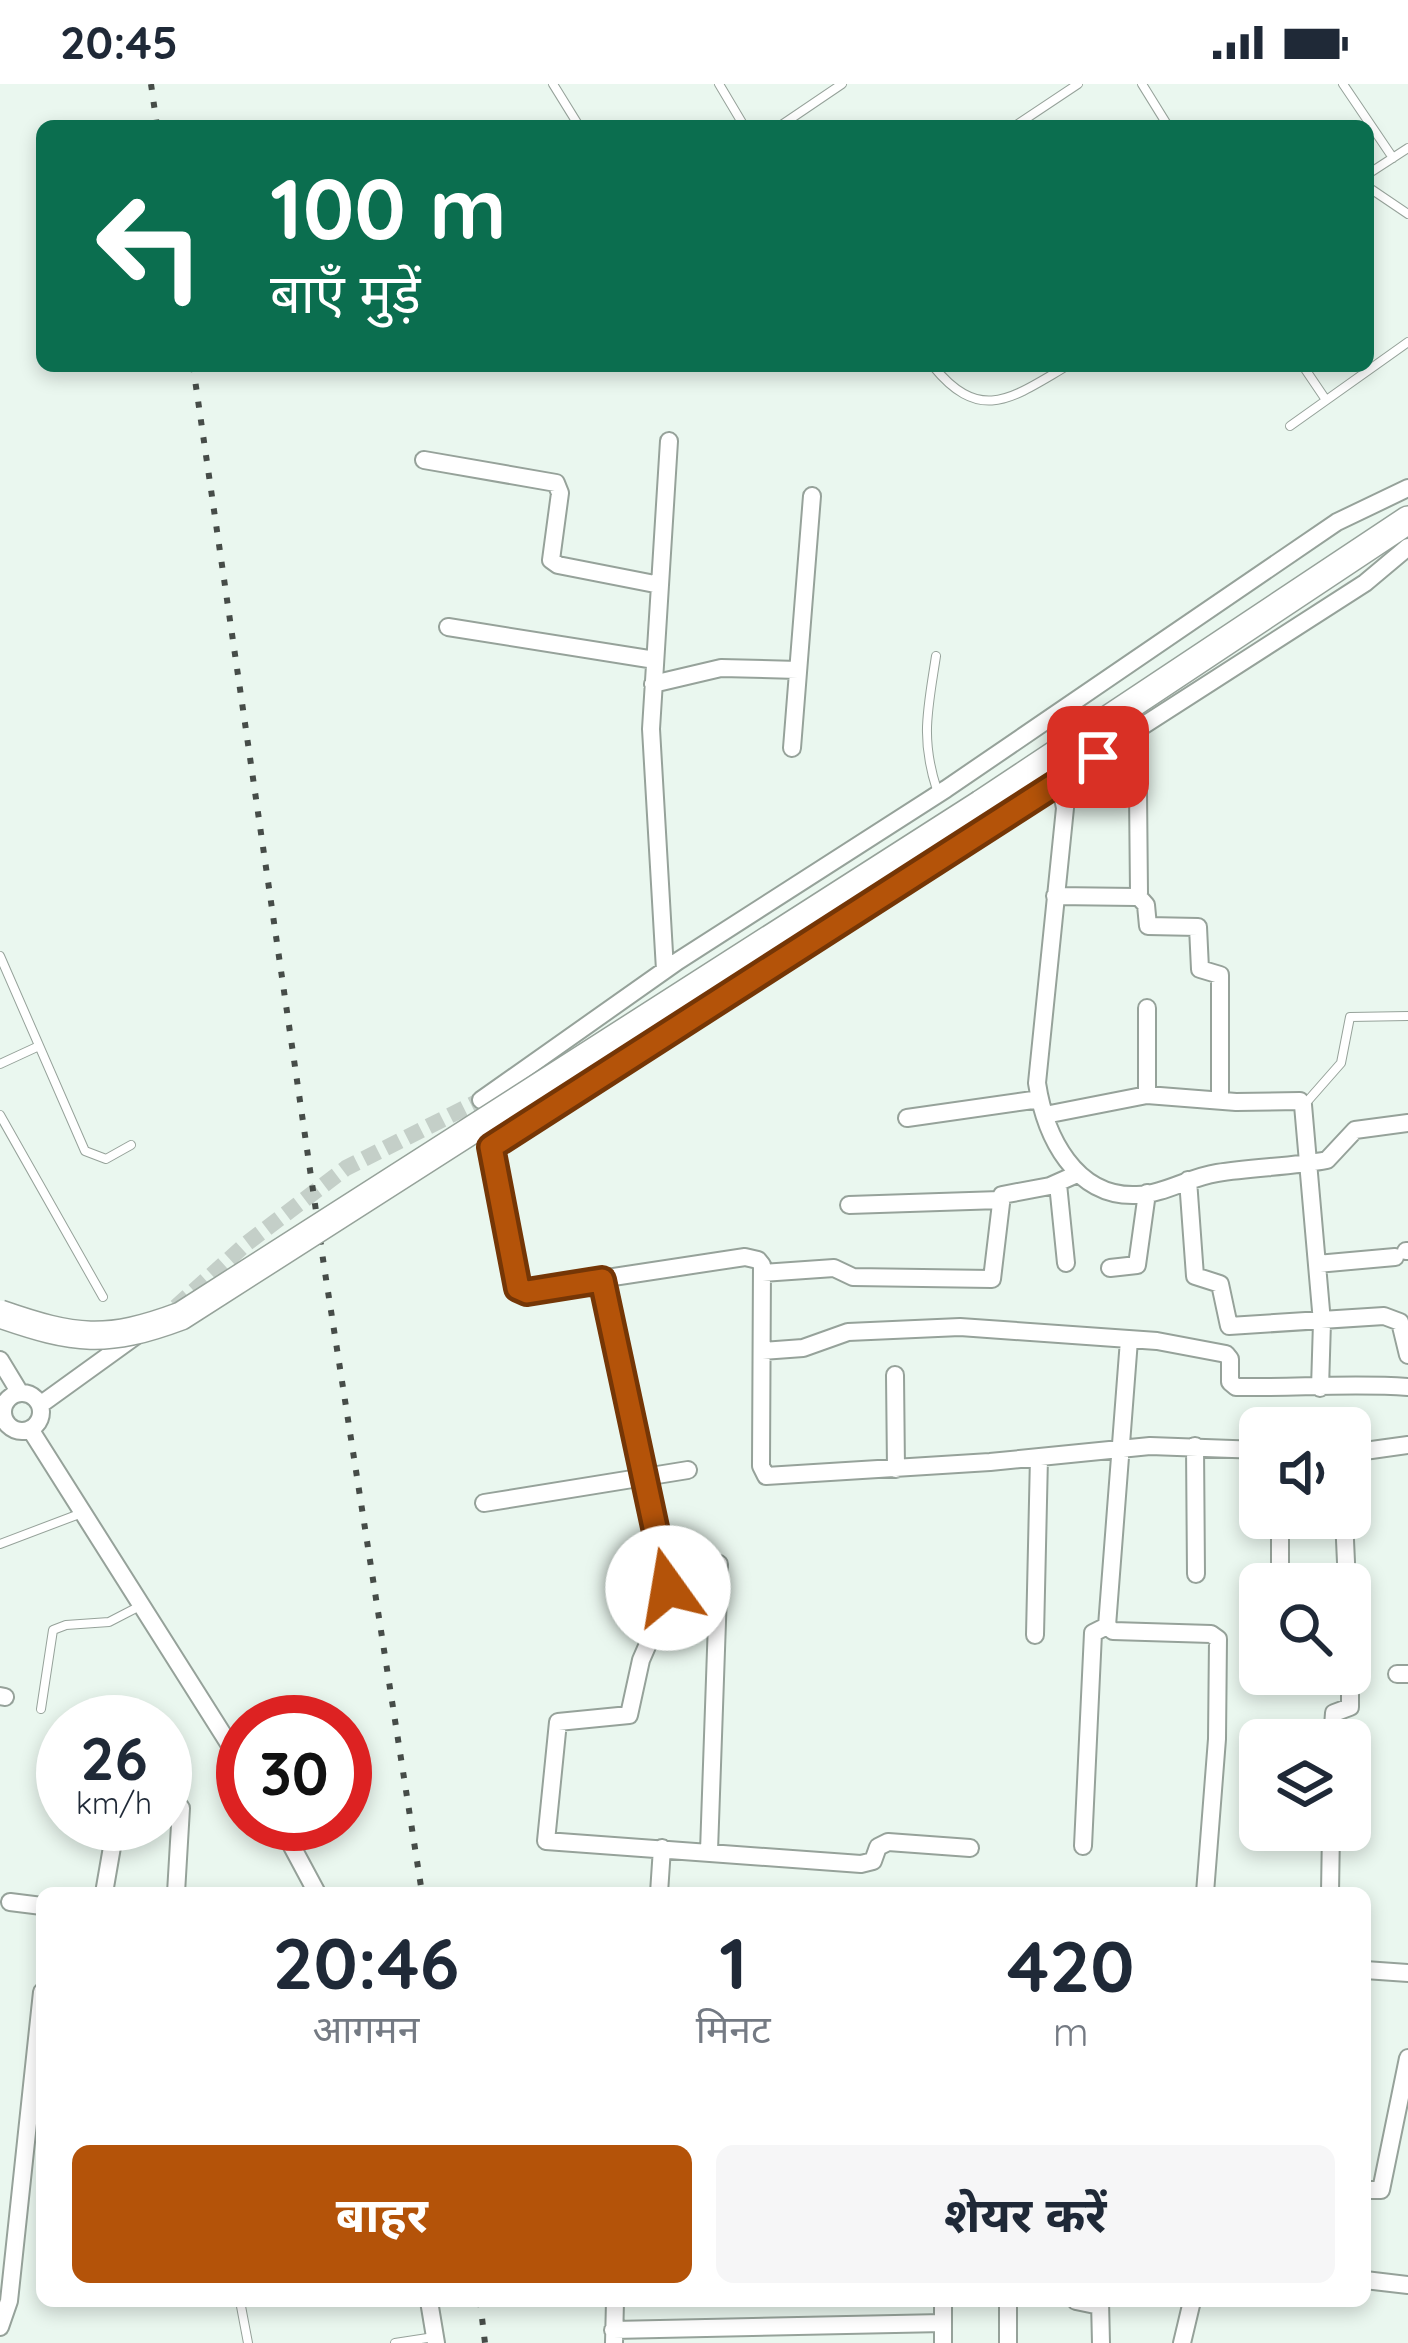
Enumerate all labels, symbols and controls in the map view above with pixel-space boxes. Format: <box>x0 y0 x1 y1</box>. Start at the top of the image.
text: 20:45 <box>60 14 178 70</box>
text: 100 m <box>270 155 507 260</box>
icon: left <box>72 168 228 324</box>
text: बाएँ मुड़ें <box>270 259 421 327</box>
pin <box>1047 706 1149 808</box>
icon: arrive <box>1065 724 1131 790</box>
map controls <box>1239 1407 1371 1851</box>
button: sound <box>1239 1407 1371 1539</box>
position arrow <box>605 1525 731 1651</box>
button: search <box>1239 1563 1371 1695</box>
speed limit sign: 30 <box>216 1695 372 1851</box>
button: layers <box>1239 1719 1371 1851</box>
text: 26 <box>80 1720 148 1795</box>
text: km/h <box>76 1784 152 1822</box>
text: 20:46 <box>272 1917 459 2007</box>
text: 1 <box>719 1917 747 2007</box>
text: 420 <box>1007 1920 1135 2010</box>
text: आगमन <box>313 2004 419 2053</box>
text: मिनट <box>696 2004 771 2053</box>
text: m <box>1053 2007 1089 2056</box>
button: बाहर <box>72 2145 692 2283</box>
button: शेयर करें <box>716 2145 1335 2283</box>

